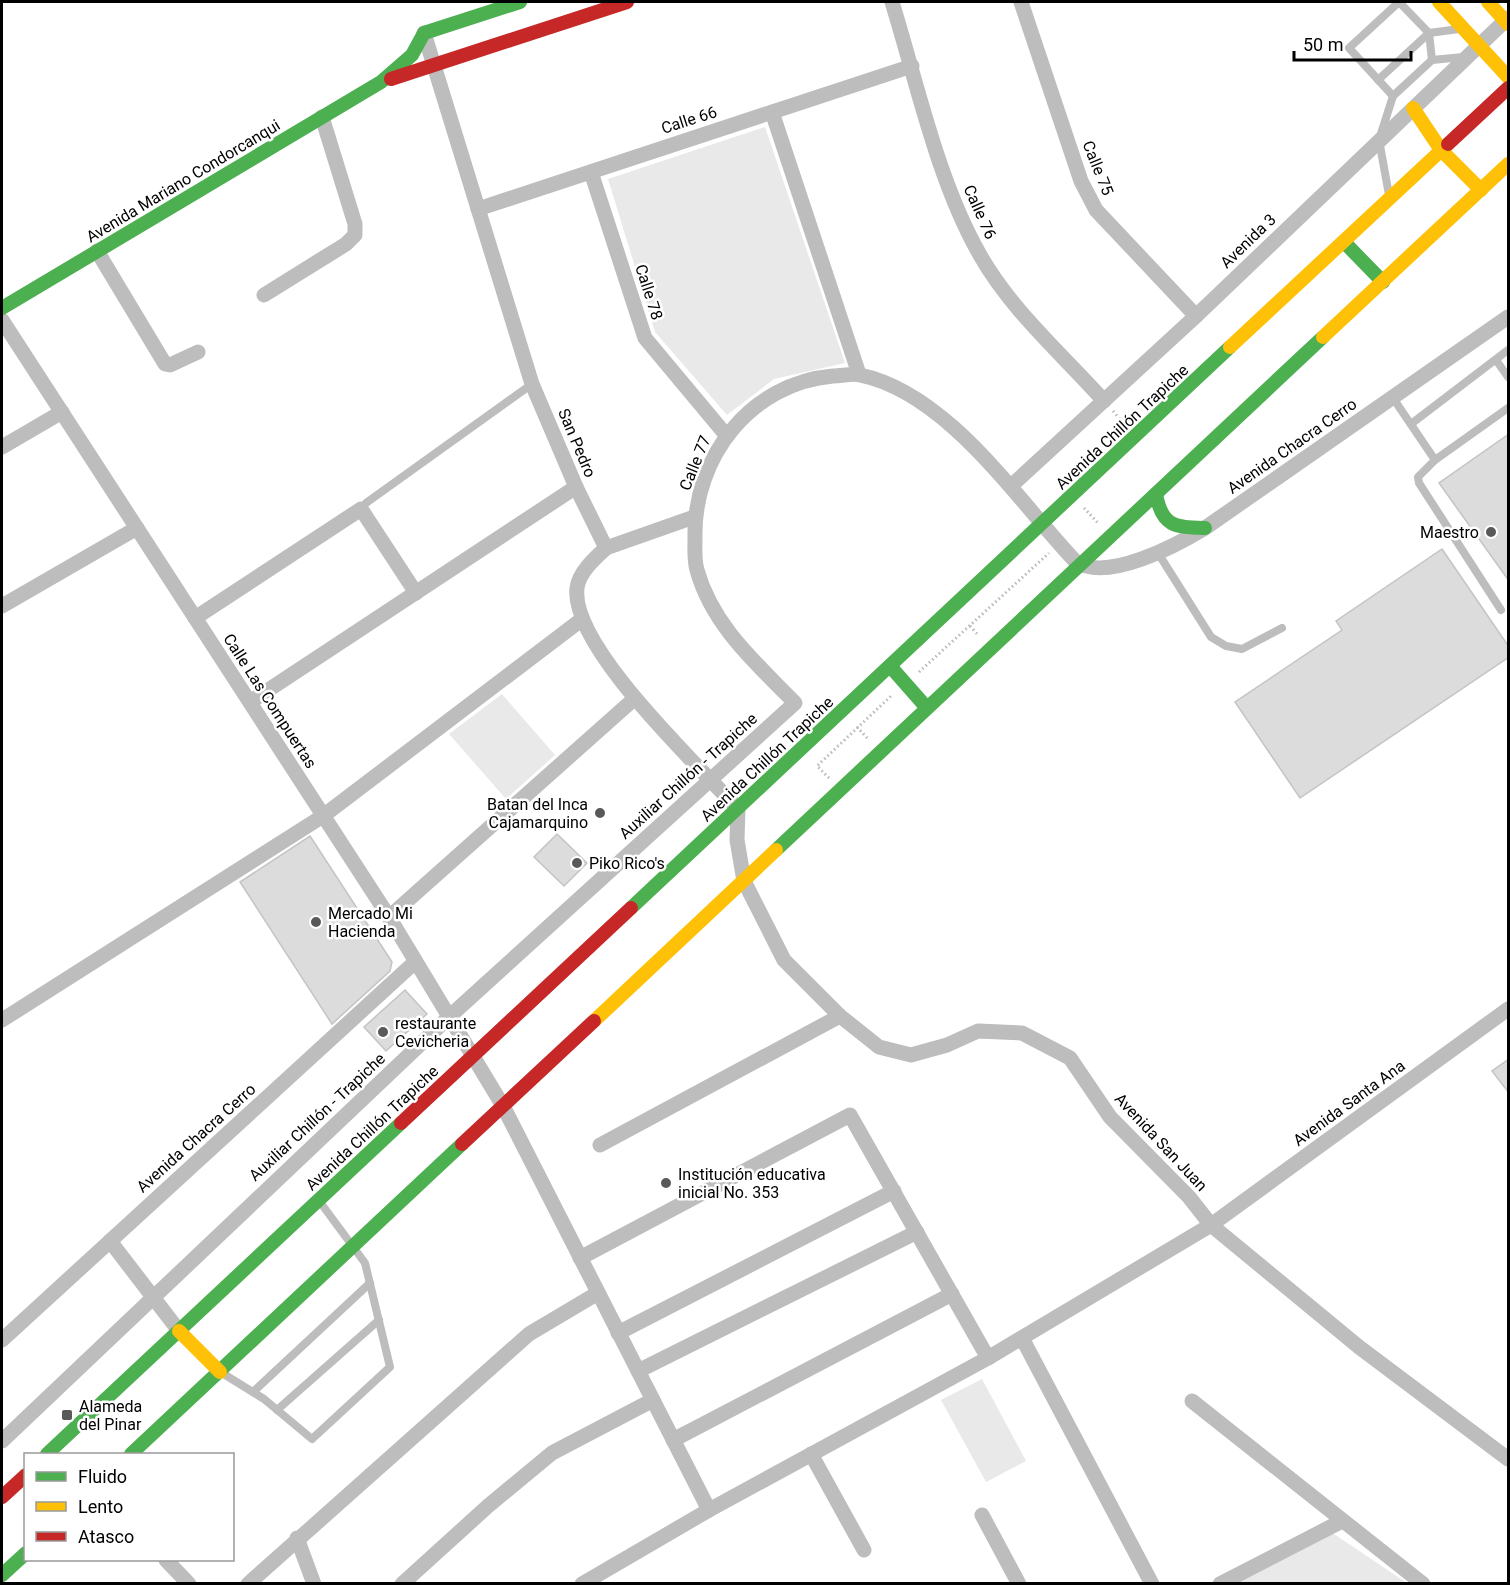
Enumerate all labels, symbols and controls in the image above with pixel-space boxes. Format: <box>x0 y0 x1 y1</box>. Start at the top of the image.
scale bar <box>1294 24 1411 62</box>
text: 50 m <box>1303 34 1343 55</box>
street label: Calle 66 <box>659 102 719 138</box>
street label: Avenida Mariano Condorcanqui <box>83 115 283 247</box>
street label: Calle 75 <box>1078 138 1118 198</box>
street label: Calle 76 <box>960 182 1000 242</box>
street label: Avenida 3 <box>1216 210 1280 272</box>
street label: Calle 78 <box>631 262 667 322</box>
street label: Avenida Chillón Trapiche <box>1052 361 1192 493</box>
street label: Avenida Chacra Cerro <box>1224 394 1360 498</box>
street label: San Pedro <box>554 406 600 480</box>
street label: Calle 77 <box>675 433 715 493</box>
place label: Maestro <box>1420 523 1479 542</box>
marker: Maestro <box>1484 525 1498 539</box>
street label: Calle Las Compuertas <box>219 630 321 772</box>
street label: Avenida Chillón Trapiche <box>697 693 837 825</box>
street label: Auxiliar Chillón - Trapiche <box>615 709 761 843</box>
place label: Batan del Inca Cajamarquino <box>487 795 588 832</box>
marker: Batan del Inca Cajamarquino <box>593 806 607 820</box>
place label: Piko Rico's <box>589 854 665 873</box>
marker: Piko Rico's <box>570 856 584 870</box>
place label: Mercado Mi Hacienda <box>328 904 413 941</box>
marker: Mercado Mi Hacienda <box>309 915 323 929</box>
place label: restaurante Cevicheria <box>395 1014 476 1051</box>
marker: restaurante Cevicheria <box>376 1025 390 1039</box>
street label: Auxiliar Chillón - Trapiche <box>245 1049 389 1185</box>
street label: Avenida Santa Ana <box>1289 1056 1409 1150</box>
street label: Avenida Chillón Trapiche <box>302 1062 442 1194</box>
street label: Avenida Chacra Cerro <box>133 1080 259 1196</box>
street label: Avenida San Juan <box>1111 1089 1211 1195</box>
place label: Institución educativa inicial No. 353 <box>678 1165 826 1202</box>
marker: Institución educativa inicial No. 353 <box>659 1176 673 1190</box>
place label: Alameda del Pinar <box>79 1397 142 1434</box>
marker: Alameda del Pinar <box>60 1408 74 1422</box>
legend <box>24 1453 234 1561</box>
text: Fluido <box>78 1466 127 1487</box>
text: Lento <box>78 1496 123 1517</box>
text: Atasco <box>78 1526 134 1547</box>

